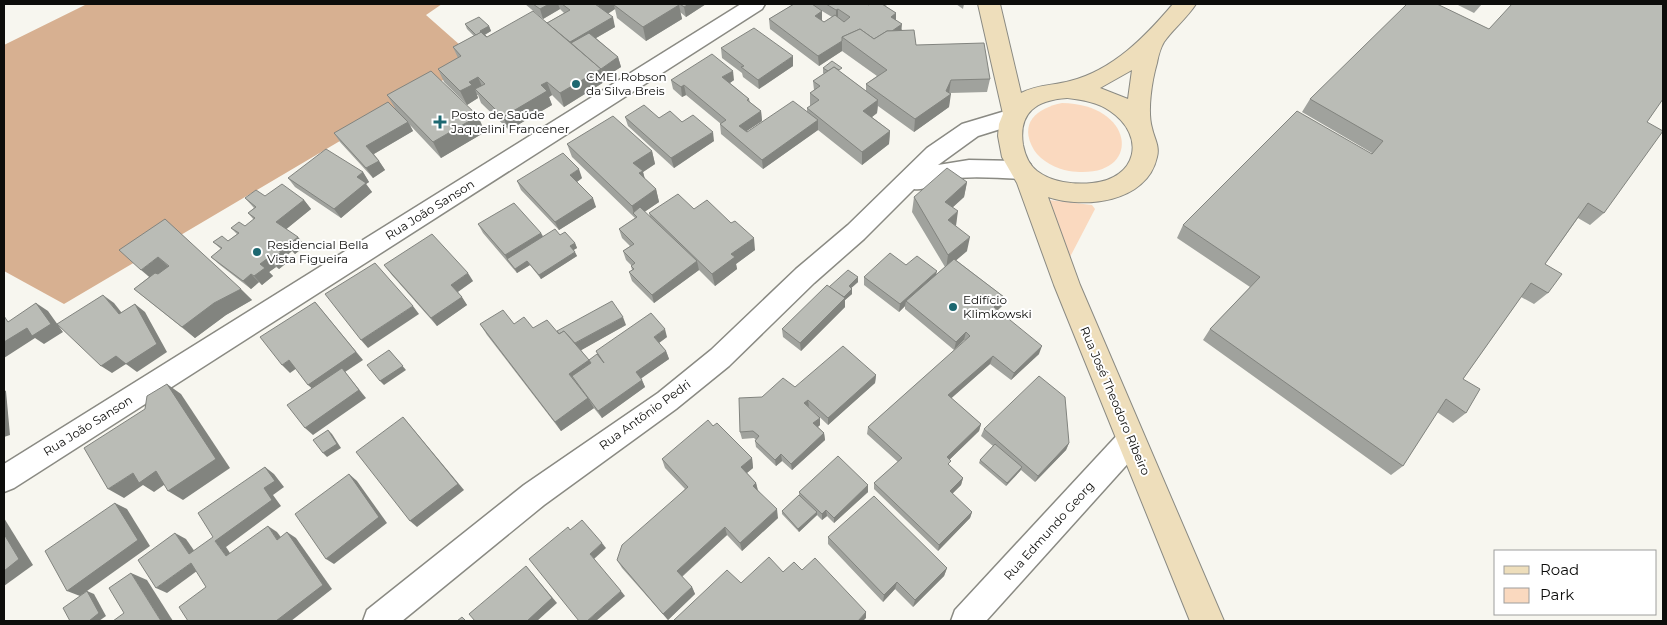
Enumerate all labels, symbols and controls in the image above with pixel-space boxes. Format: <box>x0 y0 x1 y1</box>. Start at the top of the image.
place label: CMEI Robson da Silva Breis <box>586 69 667 98</box>
marker: CMEI Robson da Silva Breis <box>570 78 582 90</box>
place label: Posto de Saúde Jaquelini Francener <box>450 107 570 136</box>
marker: Posto de Saúde Jaquelini Francener <box>433 115 447 129</box>
street label: Rua João Sanson <box>382 176 477 243</box>
place label: Residencial Bella Vista Figueira <box>267 237 369 266</box>
marker: Residencial Bella Vista Figueira <box>251 246 263 258</box>
place label: Edifício Klimkowski <box>963 292 1032 321</box>
marker: Edifício Klimkowski <box>947 301 959 313</box>
street label: Rua José Theodoro Ribeiro <box>1077 324 1154 477</box>
street label: Rua Antônio Pedri <box>596 376 693 453</box>
street label: Rua João Sanson <box>40 392 135 459</box>
street label: Rua Edmundo Georg <box>1000 478 1097 583</box>
legend <box>1494 550 1657 615</box>
text: Road <box>1540 560 1579 579</box>
text: Park <box>1540 585 1574 604</box>

